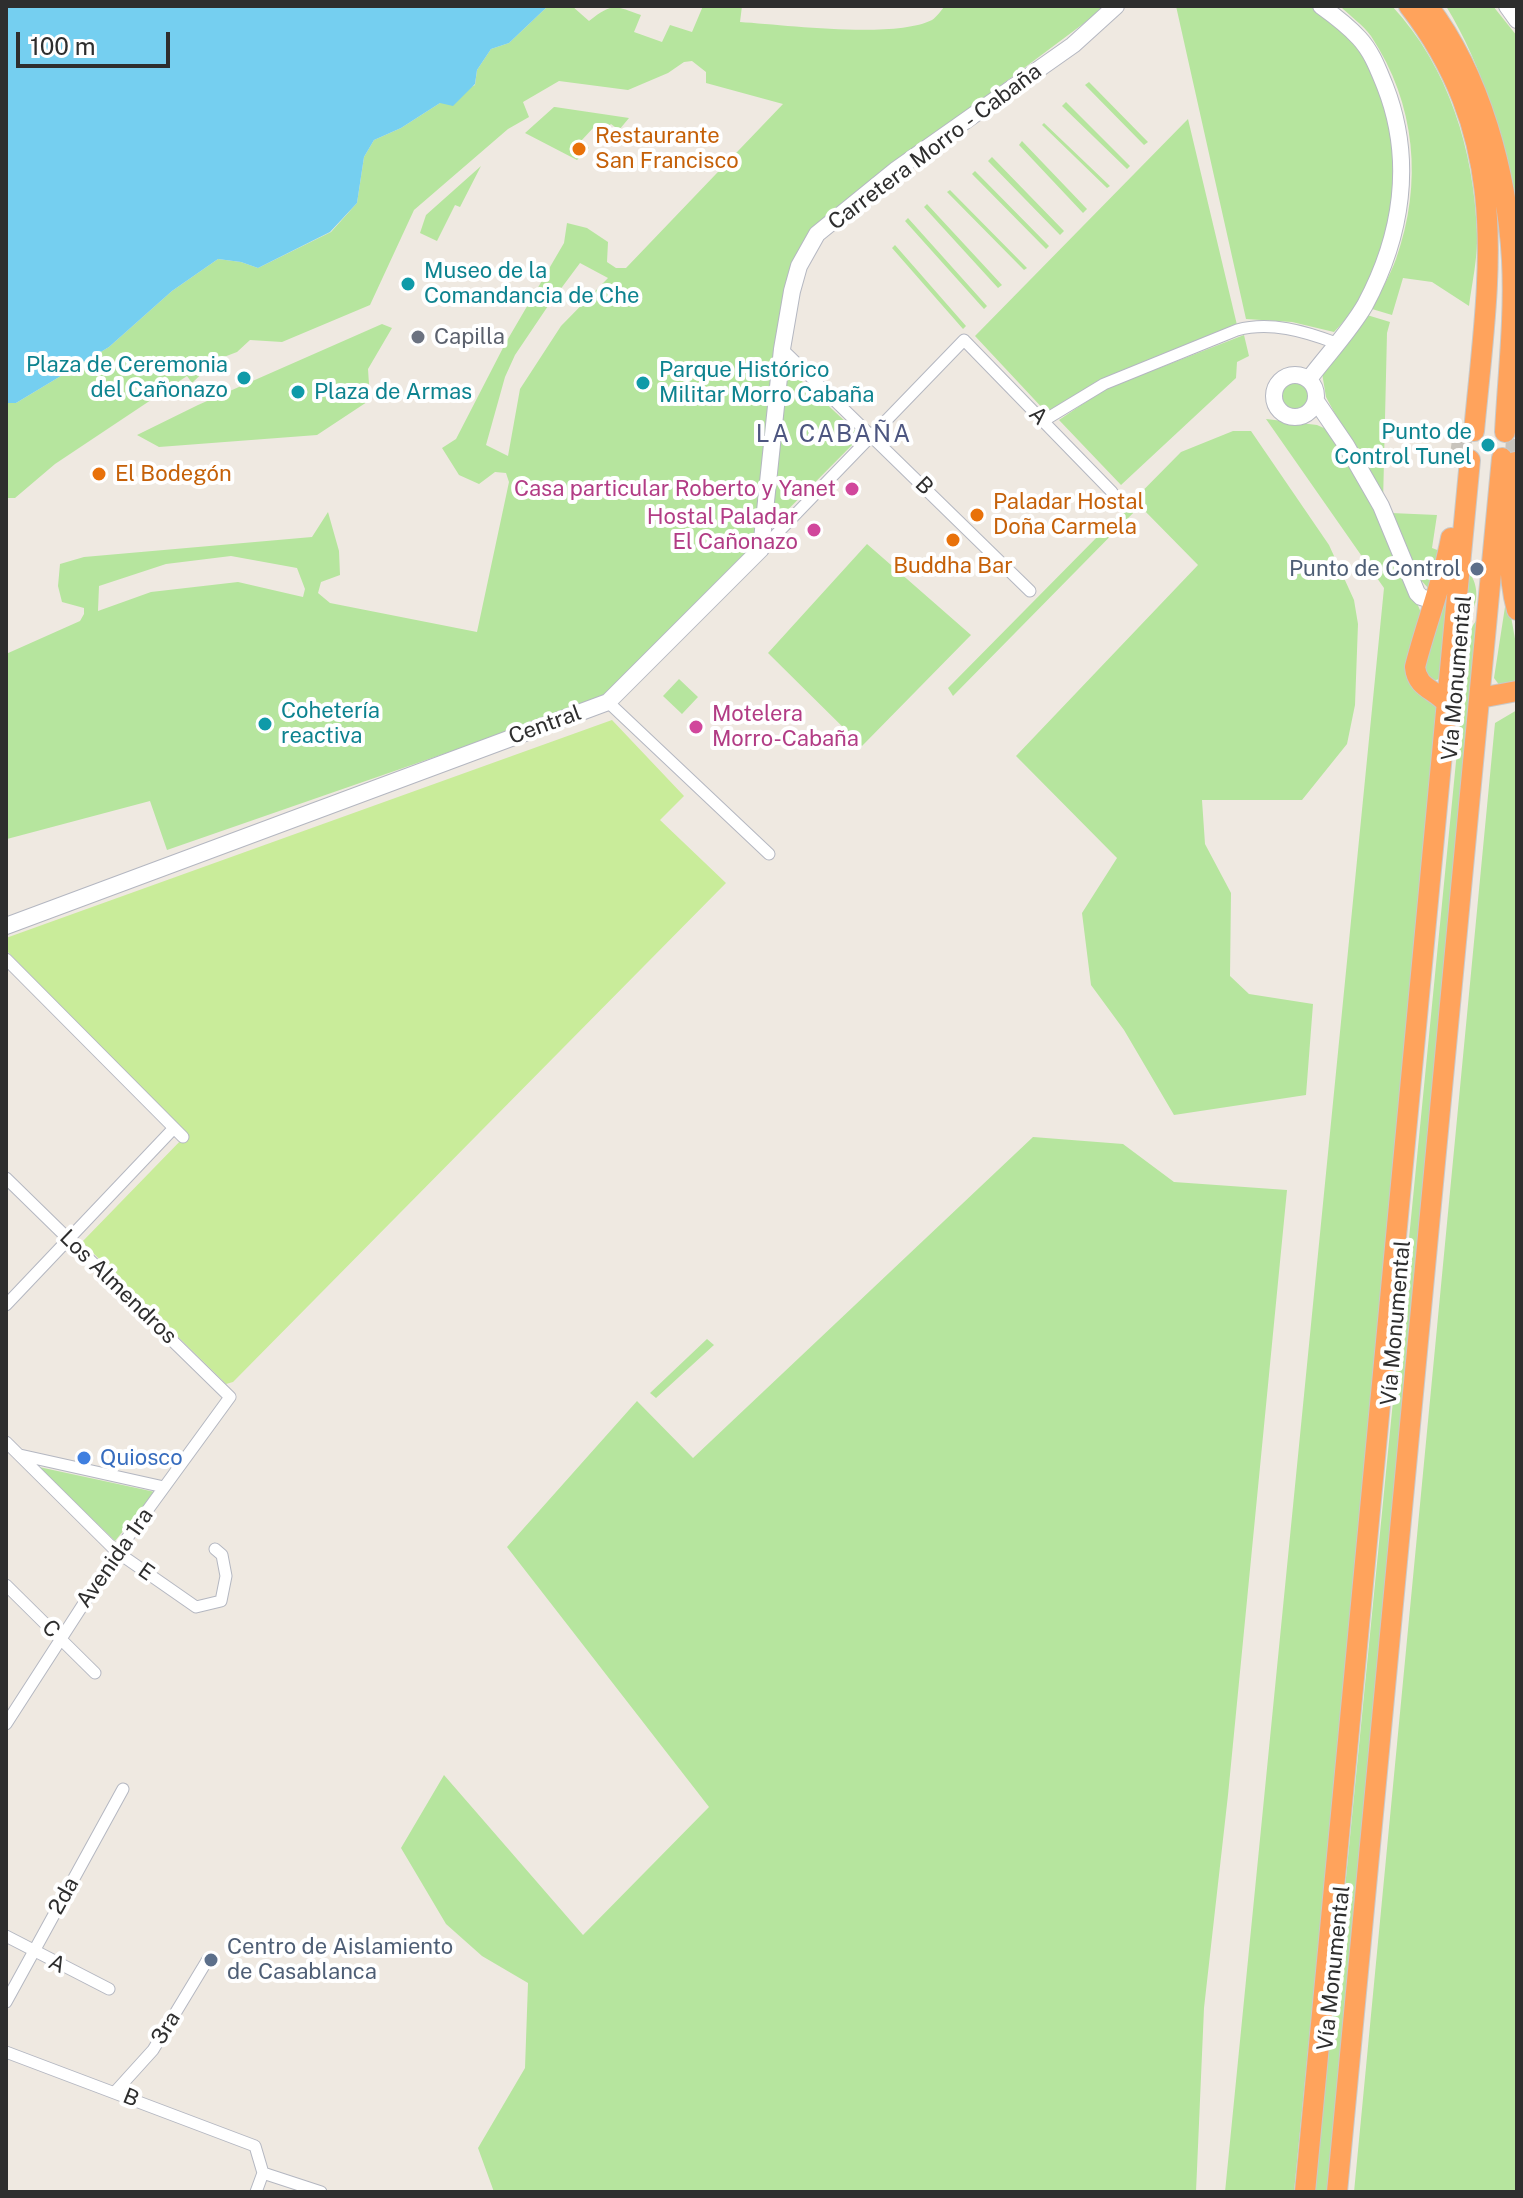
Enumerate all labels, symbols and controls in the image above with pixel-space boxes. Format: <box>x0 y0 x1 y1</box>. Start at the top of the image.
scale bar <box>20 16 174 66</box>
text: 100 m <box>30 32 96 60</box>
street label: Carretera Morro - Cabaña <box>823 58 1047 236</box>
place label: Restaurante San Francisco <box>595 123 739 174</box>
marker: Restaurante San Francisco <box>570 140 588 158</box>
place label: Museo de la Comandancia de Che <box>424 258 639 310</box>
marker: Museo de la Comandancia de Che <box>399 275 417 293</box>
place label: Capilla <box>434 324 505 350</box>
marker: Capilla <box>409 328 427 346</box>
place label: Plaza de Ceremonia del Cañonazo <box>26 352 228 404</box>
place label: Parque Histórico Militar Morro Cabaña <box>659 357 874 408</box>
marker: Plaza de Ceremonia del Cañonazo <box>235 369 253 387</box>
marker: Parque Histórico Militar Morro Cabaña <box>634 374 652 392</box>
place label: Plaza de Armas <box>314 379 472 405</box>
marker: Plaza de Armas <box>289 383 307 401</box>
street label: A <box>1023 401 1053 431</box>
place label: Punto de Control Tunel <box>1334 419 1472 470</box>
district label: LA CABAÑA <box>756 421 912 449</box>
marker: Punto de Control Tunel <box>1479 436 1497 454</box>
place label: El Bodegón <box>115 461 232 487</box>
marker: El Bodegón <box>90 465 108 483</box>
street label: B <box>909 471 939 501</box>
place label: Casa particular Roberto y Yanet <box>514 476 836 502</box>
marker: Casa particular Roberto y Yanet <box>843 480 861 498</box>
place label: Paladar Hostal Doña Carmela <box>993 489 1144 540</box>
place label: Hostal Paladar El Cañonazo <box>647 504 798 556</box>
marker: Paladar Hostal Doña Carmela <box>968 506 986 524</box>
marker: Hostal Paladar El Cañonazo <box>805 521 823 539</box>
marker: Buddha Bar <box>944 531 962 549</box>
place label: Buddha Bar <box>893 553 1013 579</box>
place label: Punto de Control <box>1289 556 1461 582</box>
marker: Punto de Control <box>1468 560 1486 578</box>
street label: Vía Monumental <box>1437 594 1477 762</box>
place label: Cohetería reactiva <box>281 698 380 750</box>
street label: Central <box>505 700 585 750</box>
place label: Motelera Morro-Cabaña <box>712 701 859 752</box>
marker: Cohetería reactiva <box>256 715 274 733</box>
marker: Motelera Morro-Cabaña <box>687 718 705 736</box>
street label: Los Almendros <box>54 1224 182 1350</box>
street label: Vía Monumental <box>1376 1239 1416 1407</box>
place label: Quiosco <box>100 1445 183 1471</box>
marker: Quiosco <box>75 1449 93 1467</box>
street label: Avenida 1ra <box>71 1503 159 1613</box>
street label: E <box>133 1557 159 1587</box>
street label: C <box>36 1614 66 1644</box>
street label: 2da <box>43 1873 85 1919</box>
street label: Vía Monumental <box>1312 1884 1356 2052</box>
place label: Centro de Aislamiento de Casablanca <box>227 1934 453 1986</box>
street label: A <box>44 1949 70 1979</box>
marker: Centro de Aislamiento de Casablanca <box>202 1951 220 1969</box>
street label: 3ra <box>146 2006 186 2050</box>
street label: B <box>119 2083 143 2113</box>

